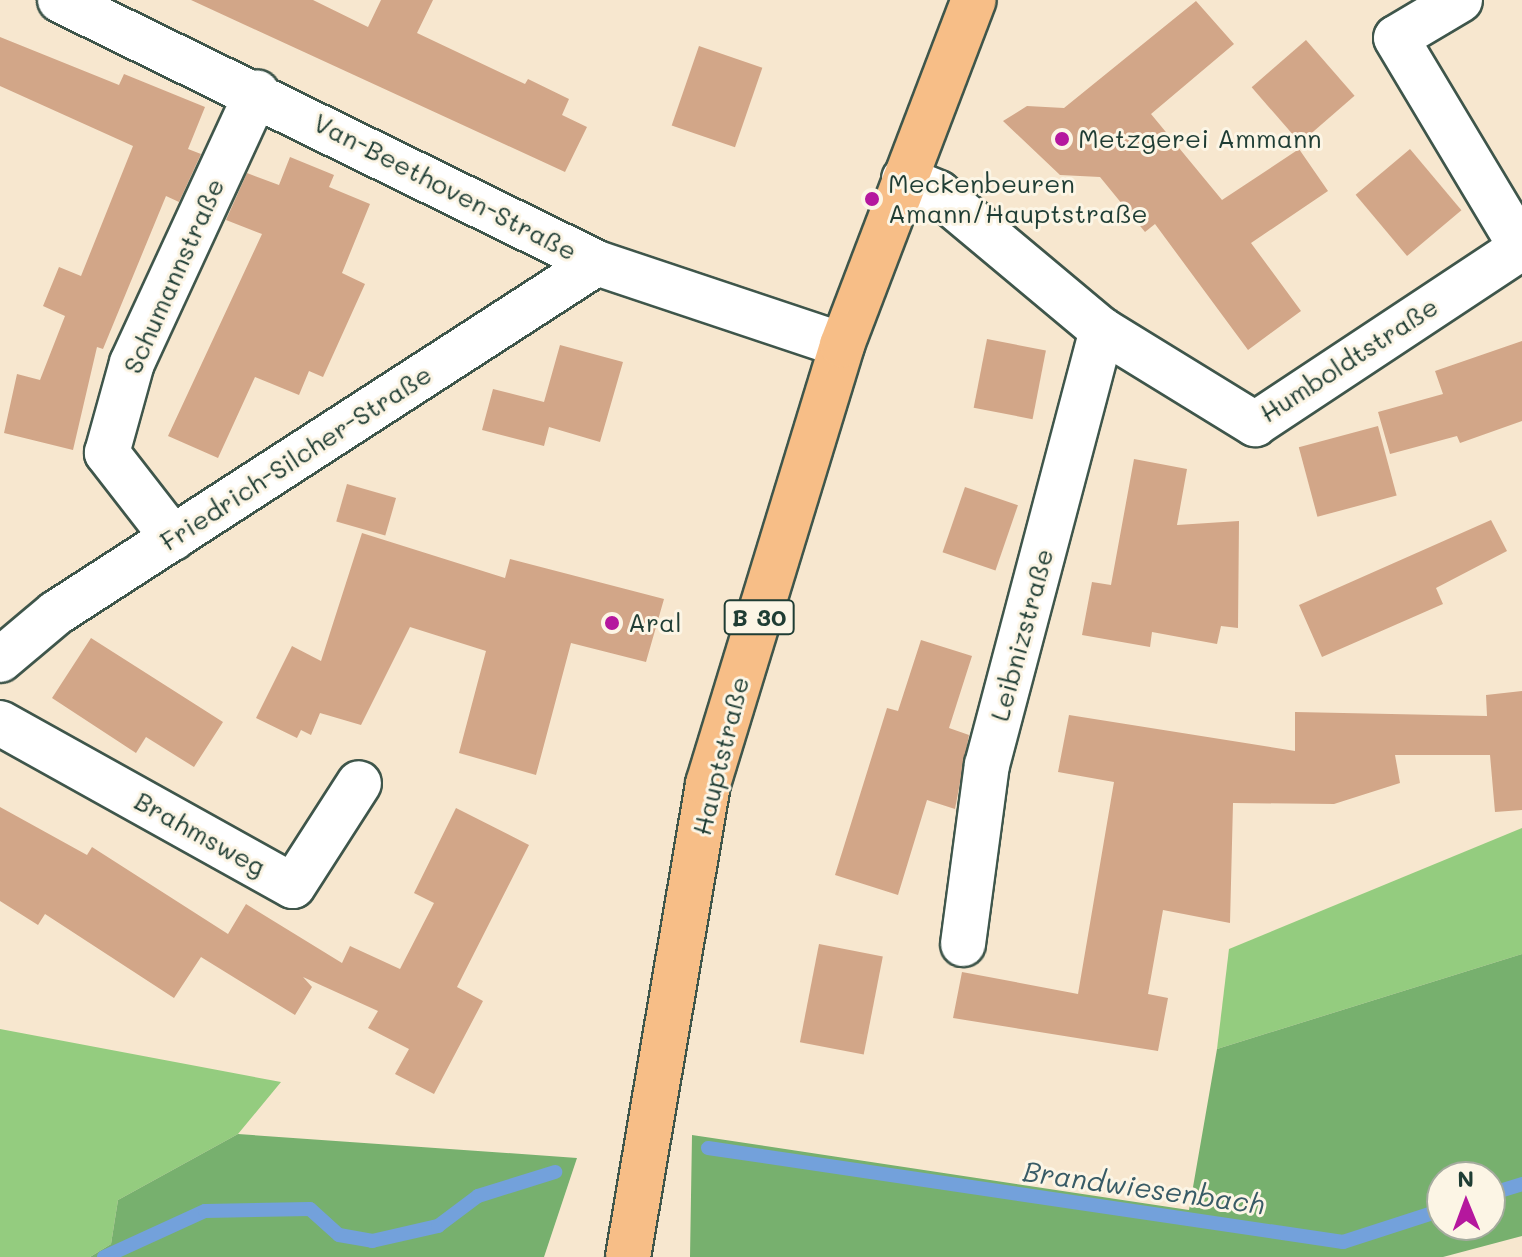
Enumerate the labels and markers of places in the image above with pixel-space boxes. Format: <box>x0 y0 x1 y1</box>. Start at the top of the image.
place label: Metzgerei Ammann <box>1078 123 1322 155</box>
marker: Metzgerei Ammann <box>1053 130 1071 148</box>
place label: Meckenbeuren Amann/Hauptstraße <box>888 168 1148 230</box>
marker: Meckenbeuren Amann/Hauptstraße <box>863 190 881 208</box>
place label: Aral <box>628 607 682 639</box>
marker: Aral <box>603 614 621 632</box>

